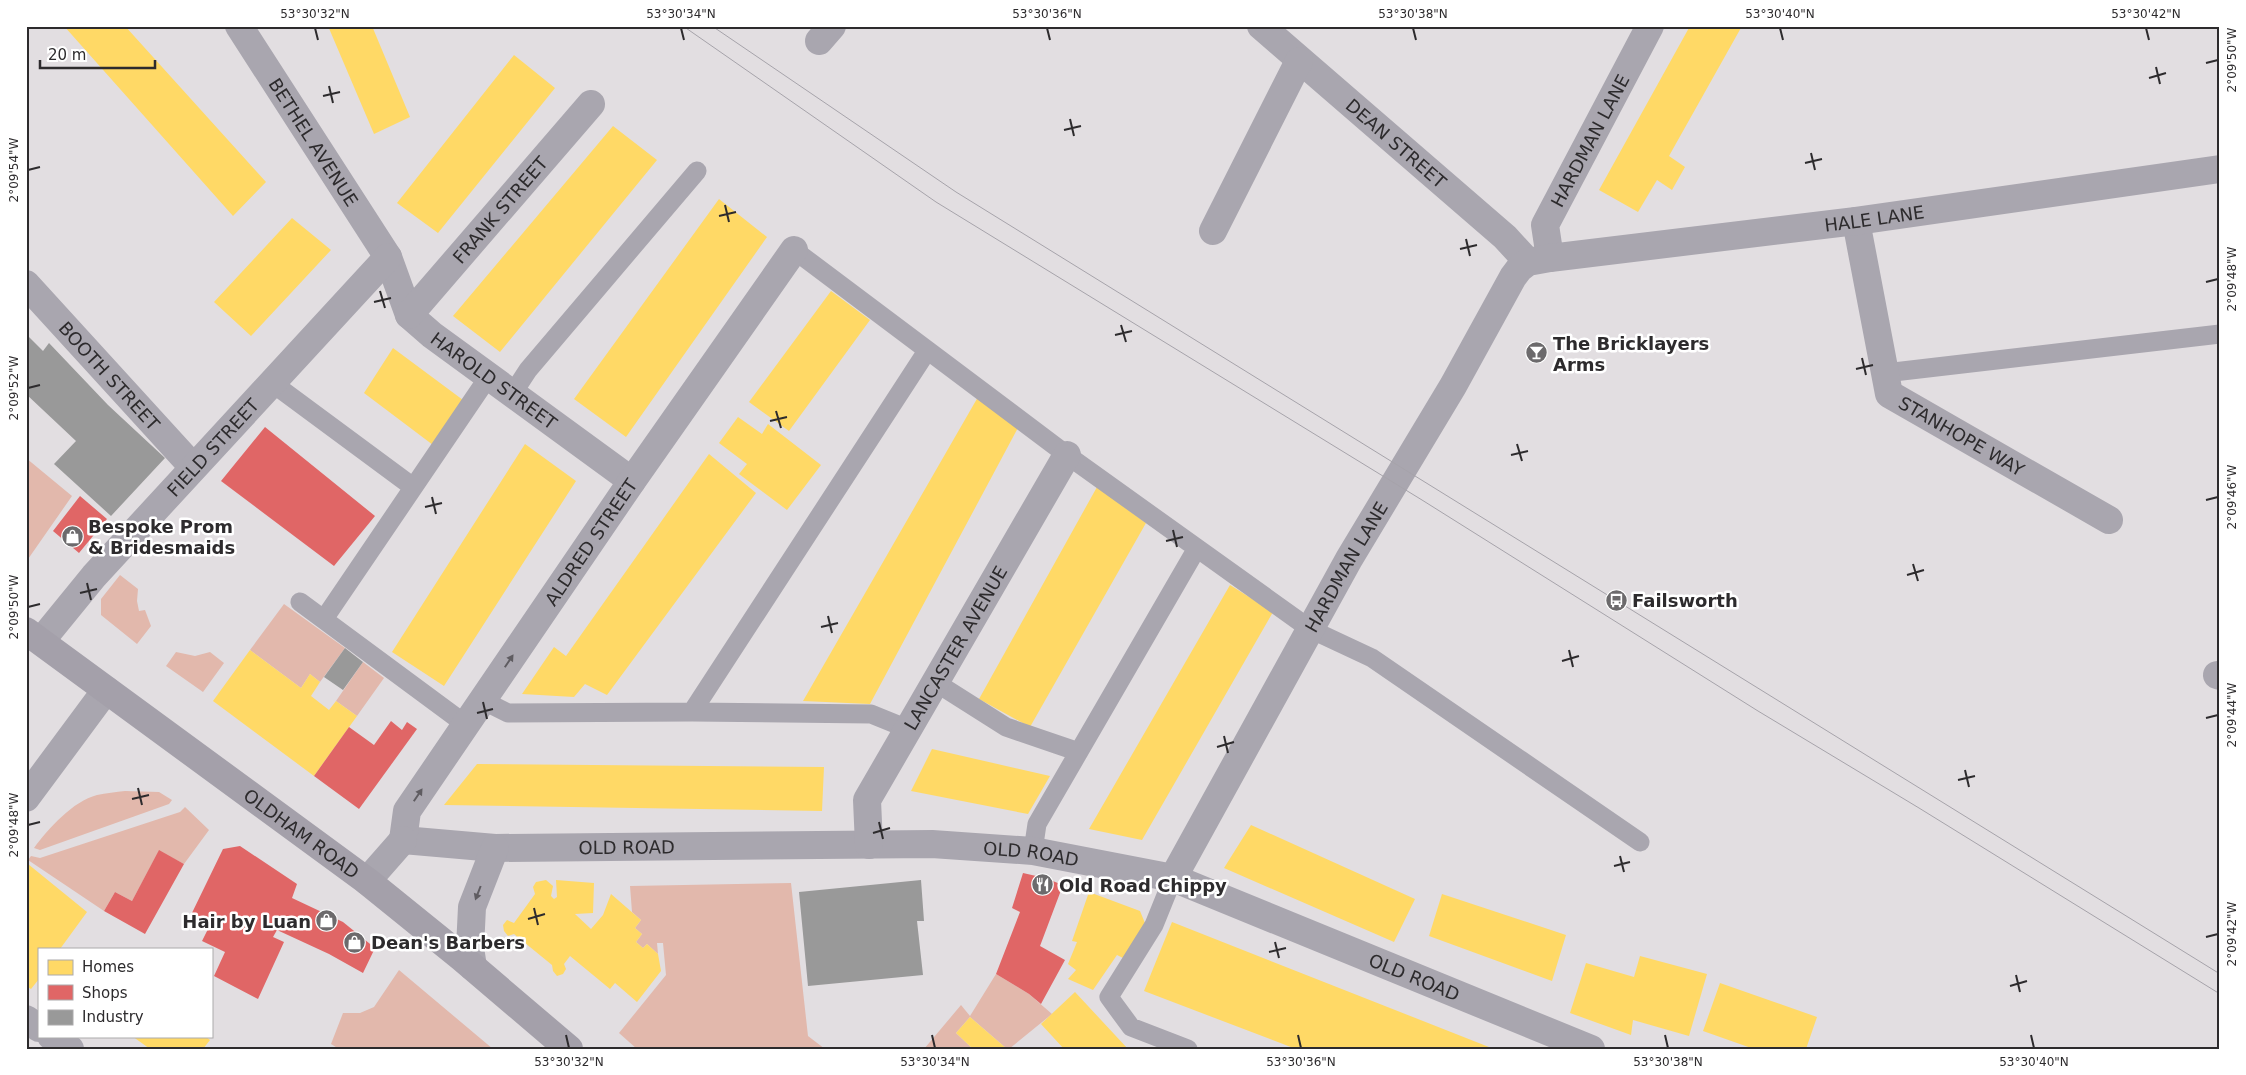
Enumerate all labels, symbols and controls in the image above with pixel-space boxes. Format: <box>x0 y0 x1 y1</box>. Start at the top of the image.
text: 53°30'32"N <box>280 7 350 21</box>
text: 53°30'34"N <box>646 7 716 21</box>
text: 53°30'36"N <box>1012 7 1082 21</box>
text: 53°30'38"N <box>1378 7 1448 21</box>
text: 53°30'40"N <box>1745 7 1815 21</box>
text: 53°30'42"N <box>2111 7 2181 21</box>
text: 2°09'50"W <box>2225 27 2239 92</box>
scale bar <box>40 38 155 70</box>
text: 20 m <box>48 46 86 64</box>
street label: HARDMAN LANE <box>1546 71 1633 210</box>
street label: BETHEL AVENUE <box>265 74 363 210</box>
street label: DEAN STREET <box>1342 94 1451 193</box>
text: 2°09'54"W <box>7 137 21 202</box>
street label: FRANK STREET <box>448 151 552 267</box>
street label: HALE LANE <box>1823 201 1926 235</box>
text: 2°09'48"W <box>2225 246 2239 311</box>
street label: BOOTH STREET <box>55 317 165 435</box>
street label: HAROLD STREET <box>427 327 562 434</box>
place label: The Bricklayers Arms <box>1553 333 1709 375</box>
bar icon: The Bricklayers Arms <box>1525 341 1549 365</box>
text: 2°09'52"W <box>7 355 21 420</box>
street label: STANHOPE WAY <box>1895 391 2029 480</box>
street label: FIELD STREET <box>162 393 264 500</box>
text: 2°09'46"W <box>2225 464 2239 529</box>
street label: ALDRED STREET <box>540 474 642 609</box>
street label: HARDMAN LANE <box>1300 498 1392 636</box>
place label: Bespoke Prom & Bridesmaids <box>88 516 235 558</box>
shop icon: Bespoke Prom & Bridesmaids <box>60 524 84 548</box>
street label: LANCASTER AVENUE <box>899 562 1011 734</box>
text: 2°09'50"W <box>7 574 21 639</box>
bus stop icon: Failsworth <box>1604 588 1628 612</box>
place label: Failsworth <box>1632 590 1738 611</box>
one-way arrow <box>504 654 514 667</box>
text: 2°09'44"W <box>2225 682 2239 747</box>
street label: OLDHAM ROAD <box>240 784 364 882</box>
one-way arrow <box>413 788 423 802</box>
text: 2°09'48"W <box>7 792 21 857</box>
street label: OLD ROAD <box>578 836 675 858</box>
street label: OLD ROAD <box>983 837 1081 870</box>
restaurant icon: Old Road Chippy <box>1031 873 1055 897</box>
place label: Old Road Chippy <box>1059 875 1227 896</box>
one-way arrow <box>473 886 481 900</box>
text: 2°09'42"W <box>2225 901 2239 966</box>
shop icon: Hair by Luan <box>315 909 339 933</box>
place label: Hair by Luan <box>182 911 311 932</box>
shop icon: Dean's Barbers <box>343 930 367 954</box>
place label: Dean's Barbers <box>371 932 525 953</box>
legend <box>38 948 212 1038</box>
street label: OLD ROAD <box>1366 949 1463 1005</box>
text: Homes <box>82 958 134 976</box>
text: Shops <box>82 984 128 1002</box>
text: Industry <box>82 1008 144 1026</box>
text: 53°30'32"N <box>534 1055 604 1069</box>
text: 53°30'34"N <box>900 1055 970 1069</box>
text: 53°30'36"N <box>1266 1055 1336 1069</box>
text: 53°30'38"N <box>1633 1055 1703 1069</box>
text: 53°30'40"N <box>1999 1055 2069 1069</box>

